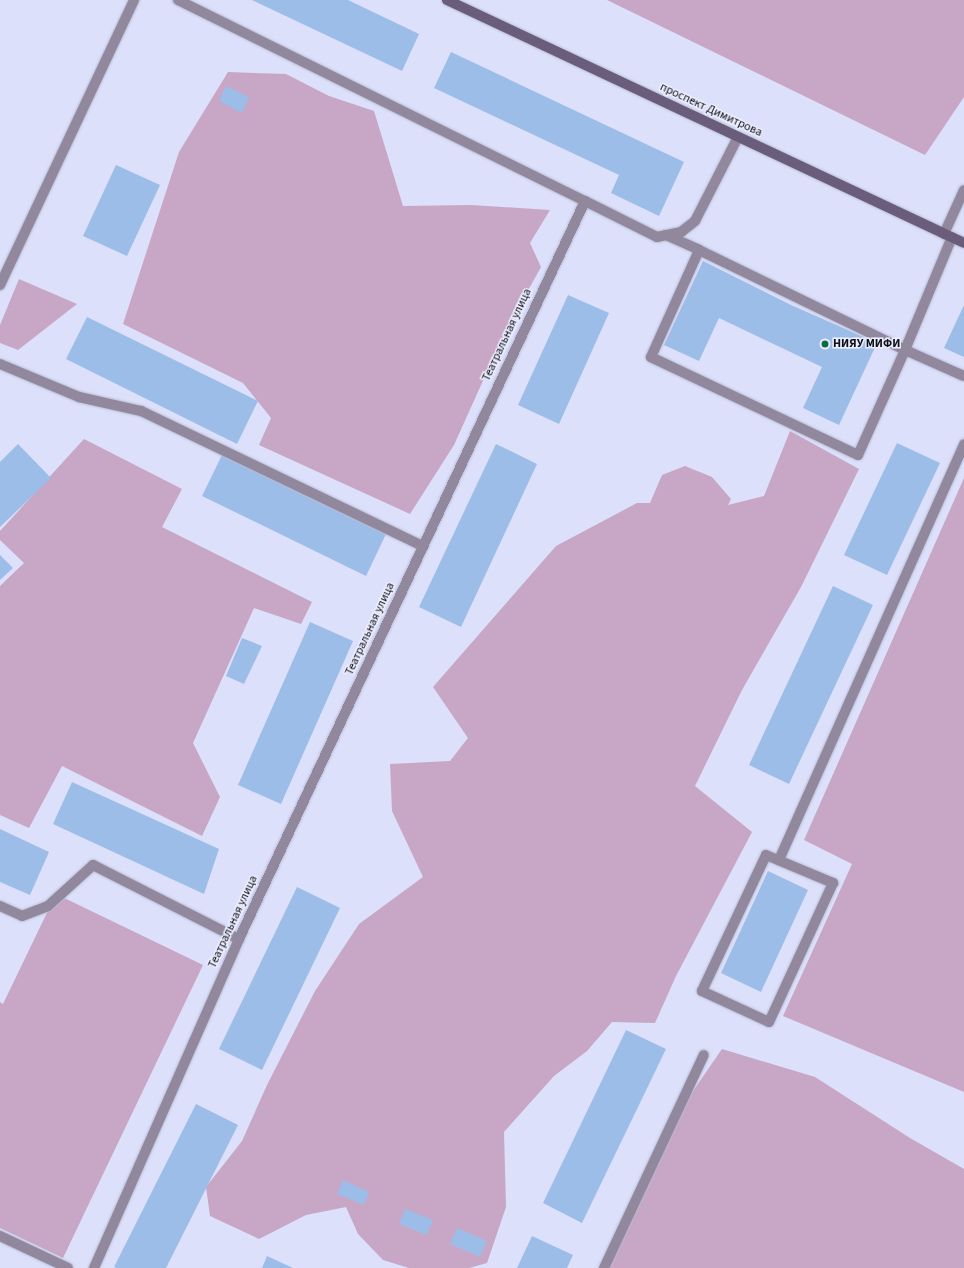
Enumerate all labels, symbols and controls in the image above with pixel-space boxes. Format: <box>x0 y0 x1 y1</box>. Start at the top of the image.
street label: проспект Димитрова <box>658 80 764 140</box>
street label: Театральная улица <box>479 286 535 384</box>
place label: НИЯУ МИФИ <box>833 337 900 351</box>
marker: НИЯУ МИФИ <box>820 339 830 349</box>
street label: Театральная улица <box>342 580 398 678</box>
street label: Театральная улица <box>205 873 261 971</box>

